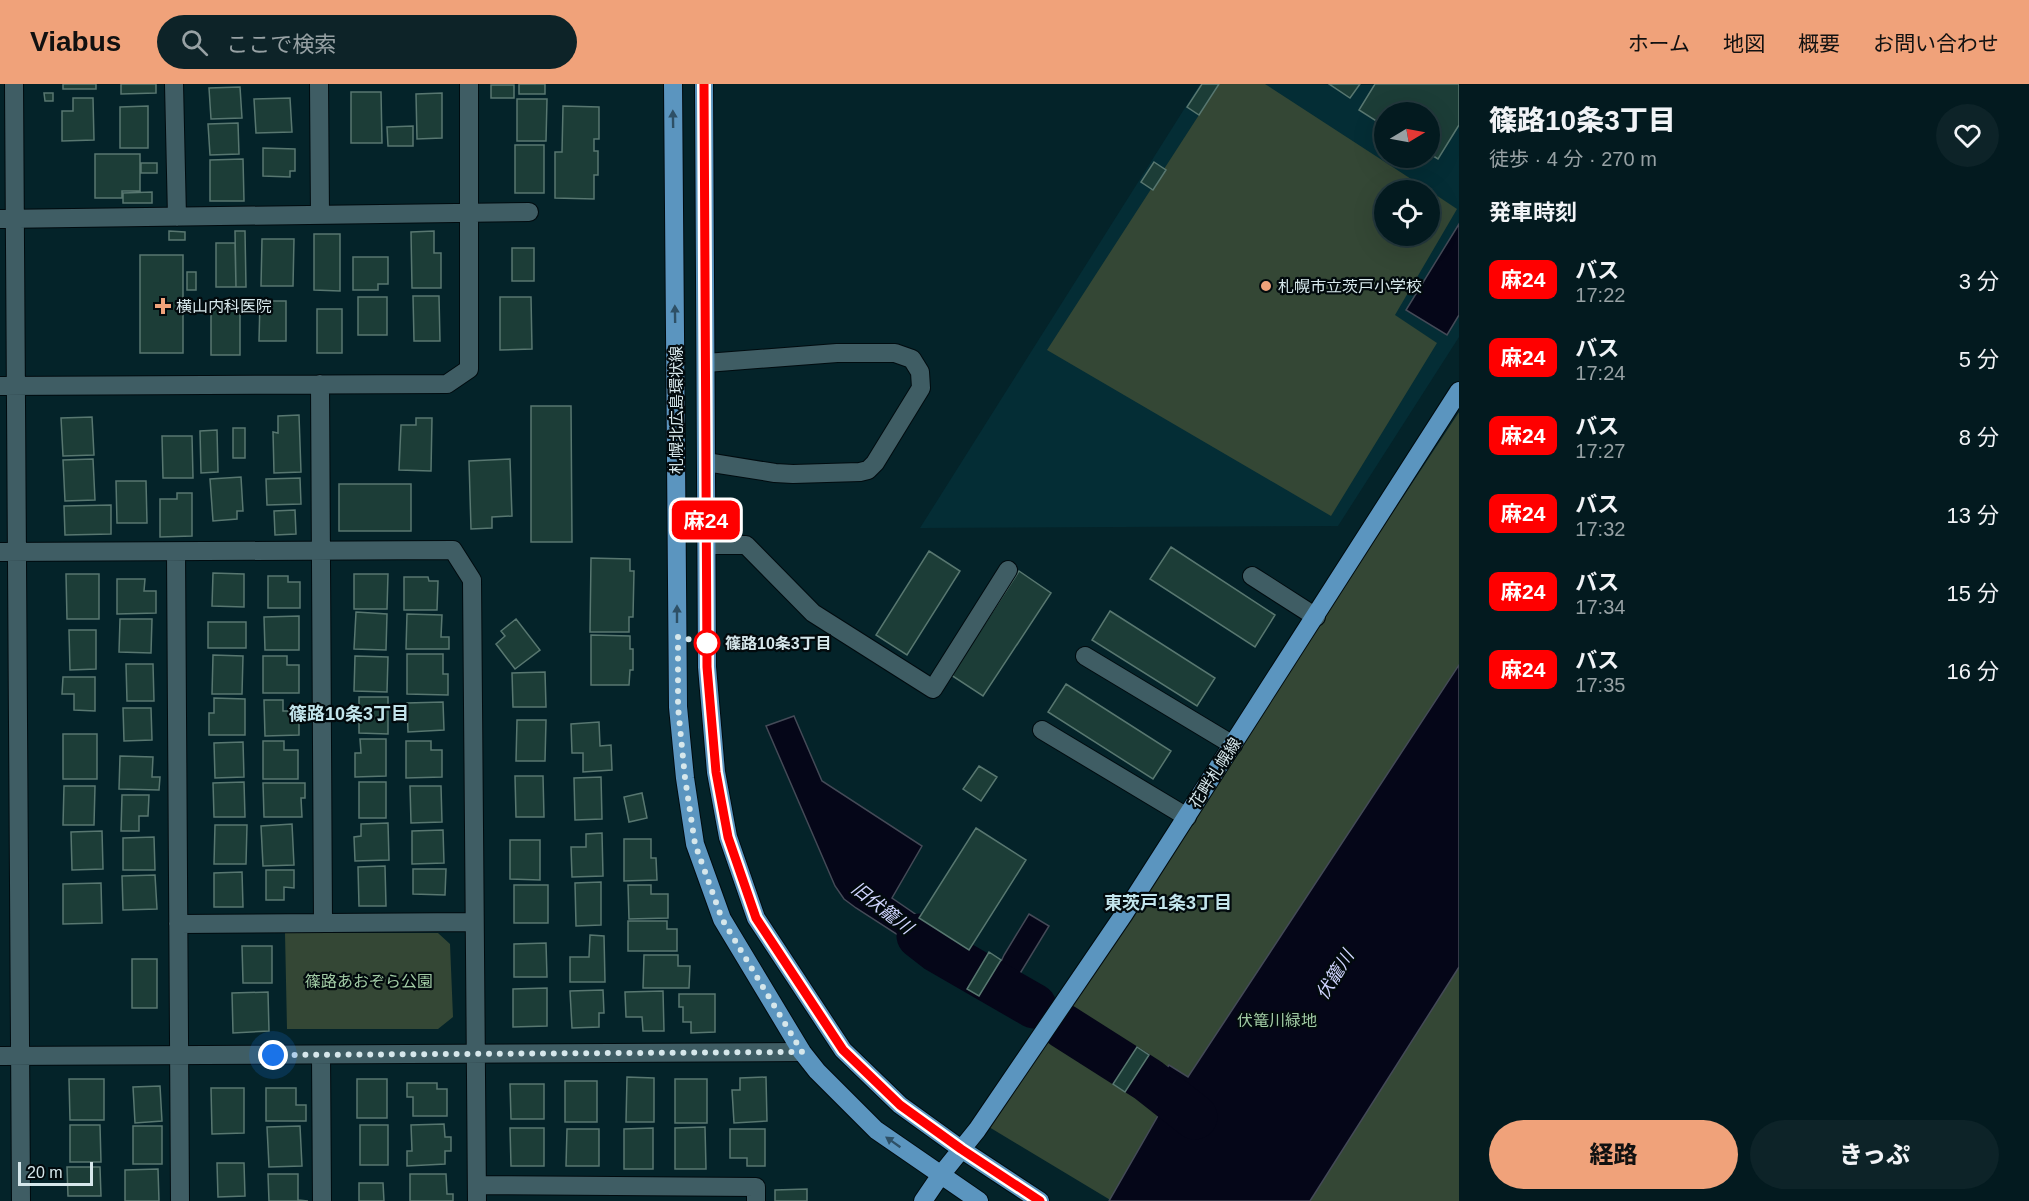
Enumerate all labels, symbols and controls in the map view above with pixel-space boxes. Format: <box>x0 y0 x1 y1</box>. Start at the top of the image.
search box <box>157 15 577 69</box>
text: Viabus <box>30 26 121 57</box>
icon: search <box>178 26 211 59</box>
text: ここで検索 <box>226 32 336 57</box>
text: ホーム <box>1628 32 1690 55</box>
text: 地図 <box>1723 32 1765 55</box>
text: 概要 <box>1798 32 1840 55</box>
text: お問い合わせ <box>1873 32 1999 55</box>
north arrow <box>1374 102 1440 168</box>
map controls <box>1374 102 1440 246</box>
button: heart <box>1936 104 1999 167</box>
text: 篠路10条3丁目 <box>1489 105 1676 136</box>
one-way arrow <box>668 110 678 129</box>
text: 徒歩 · 4 分 · 270 m <box>1489 148 1657 170</box>
button: locate <box>1374 180 1440 246</box>
text: 発車時刻 <box>1489 200 1577 225</box>
text: バス <box>1575 258 1619 283</box>
text: 麻24 <box>1501 268 1545 291</box>
text: 3 分 <box>1959 269 1999 294</box>
place label: 札幌市立茨戸小学校 <box>1278 278 1422 295</box>
marker: 札幌市立茨戸小学校 <box>1259 279 1273 293</box>
text: 17:22 <box>1575 284 1625 306</box>
marker: 横山内科医院 <box>154 297 172 315</box>
place label: 横山内科医院 <box>176 298 272 315</box>
one-way arrow <box>670 305 680 324</box>
text: バス <box>1575 336 1619 361</box>
street label: 札幌北広島環状線 <box>668 346 685 474</box>
text: 麻24 <box>1501 346 1545 369</box>
text: 5 分 <box>1959 347 1999 372</box>
text: 17:24 <box>1575 362 1625 384</box>
text: バス <box>1575 414 1619 439</box>
text: 麻24 <box>1501 424 1545 447</box>
text: 8 分 <box>1959 425 1999 450</box>
text: 17:27 <box>1575 440 1625 462</box>
text: バス <box>1575 492 1619 517</box>
line badge: 麻24 <box>672 500 740 540</box>
text: 麻24 <box>1501 502 1545 525</box>
text: 13 分 <box>1946 503 1999 528</box>
text: 麻24 <box>684 509 728 532</box>
text: 17:32 <box>1575 518 1625 540</box>
text: バス <box>1575 570 1619 595</box>
text: 麻24 <box>1501 580 1545 603</box>
text: 15 分 <box>1946 581 1999 606</box>
text: 17:34 <box>1575 596 1625 618</box>
one-way arrow <box>672 605 682 624</box>
marker: 篠路10条3丁目 <box>694 630 720 656</box>
place label: 篠路10条3丁目 <box>725 635 832 652</box>
text: バス <box>1575 648 1619 673</box>
text: 麻24 <box>1501 658 1545 681</box>
text: 16 分 <box>1946 659 1999 684</box>
text: 17:35 <box>1575 674 1625 696</box>
district label: 篠路10条3丁目 <box>289 704 409 724</box>
street label: 花畔札幌線 <box>1186 735 1244 811</box>
water label: 旧伏籠川 <box>847 878 918 939</box>
district label: 東茨戸1条3丁目 <box>1104 893 1232 913</box>
water label: 伏籠川 <box>1312 945 1359 1003</box>
park label: 篠路あおぞら公園 <box>305 973 433 990</box>
park label: 伏篭川緑地 <box>1237 1012 1317 1029</box>
your location <box>258 1040 288 1070</box>
button: 経路 <box>1489 1120 1738 1189</box>
button: きっぷ <box>1750 1120 1999 1189</box>
one-way arrow <box>885 1136 901 1148</box>
scale bar <box>18 1159 93 1186</box>
text: 20 m <box>27 1164 63 1181</box>

